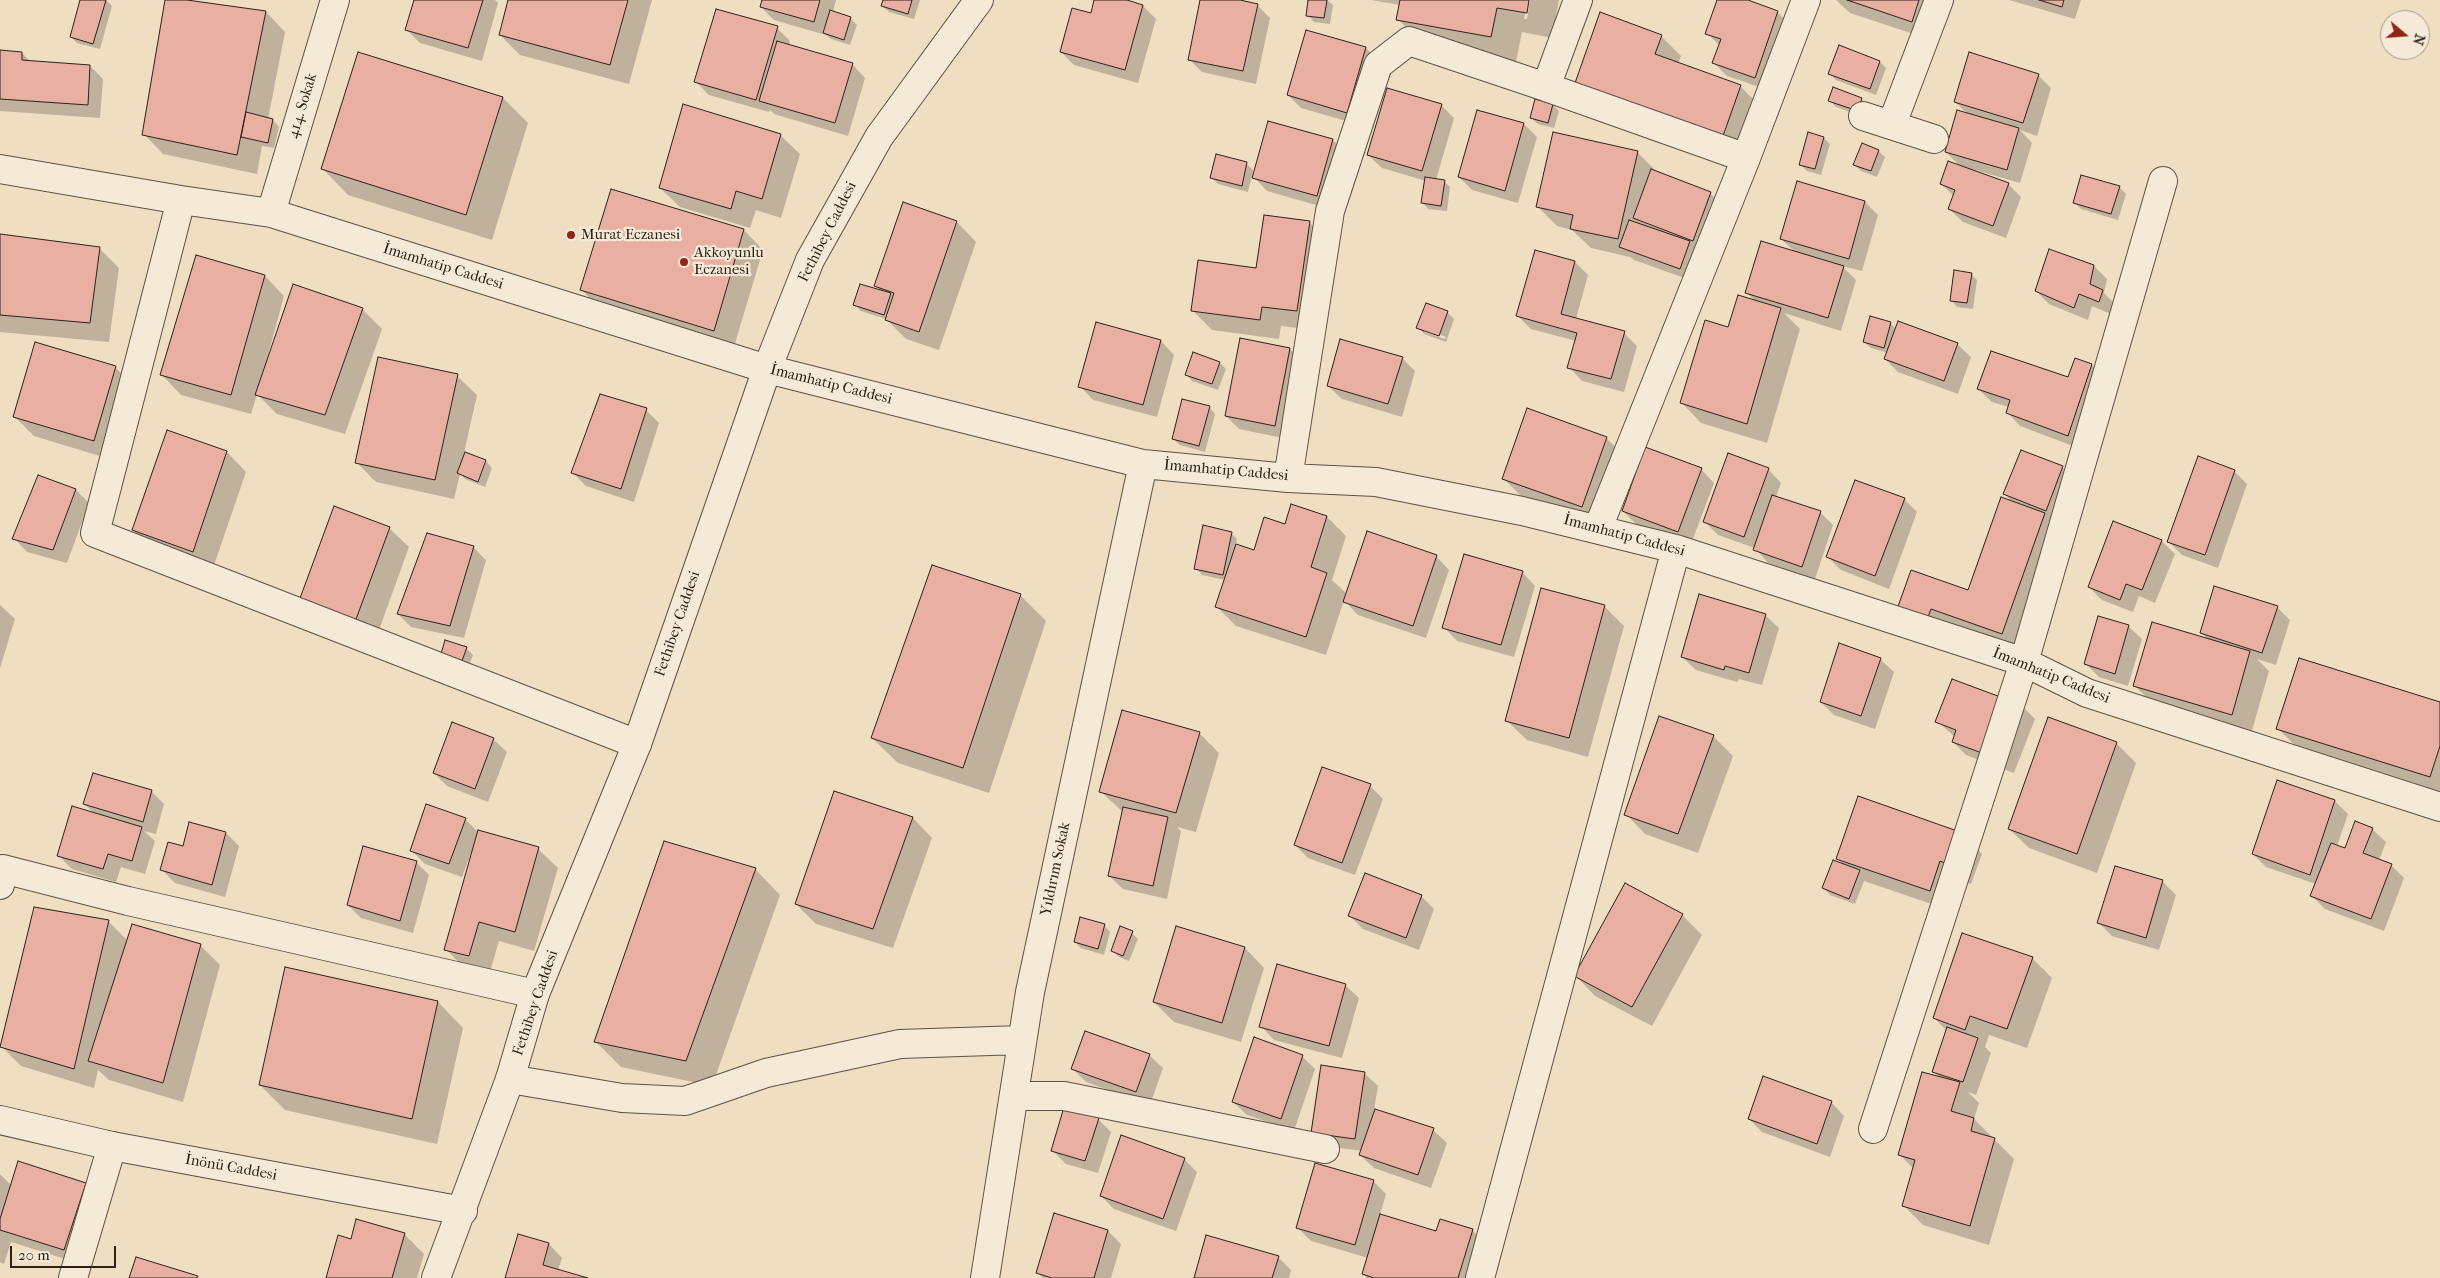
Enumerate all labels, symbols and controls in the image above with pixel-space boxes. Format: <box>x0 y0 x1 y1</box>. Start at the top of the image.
north arrow <box>2380 10 2430 60</box>
text: N <box>2409 32 2429 47</box>
street label: 414. Sokak <box>285 71 321 141</box>
street label: Fethibey Caddesi <box>795 179 861 285</box>
place label: Murat Eczanesi <box>581 226 680 244</box>
marker: Murat Eczanesi <box>565 229 577 241</box>
street label: İmamhatip Caddesi <box>381 240 505 294</box>
place label: Akkoyunlu Eczanesi <box>694 244 764 279</box>
marker: Akkoyunlu Eczanesi <box>678 256 690 268</box>
street label: İmamhatip Caddesi <box>768 361 894 409</box>
street label: İmamhatip Caddesi <box>1163 457 1289 485</box>
street label: İmamhatip Caddesi <box>1561 511 1687 561</box>
street label: Fethibey Caddesi <box>652 569 704 679</box>
street label: İmamhatip Caddesi <box>1990 644 2112 708</box>
street label: Yıldırım Sokak <box>1037 820 1075 918</box>
street label: Fethibey Caddesi <box>510 948 562 1058</box>
street label: İnönü Caddesi <box>184 1151 278 1185</box>
scale bar <box>12 1236 119 1268</box>
text: 20 m <box>18 1246 50 1264</box>

